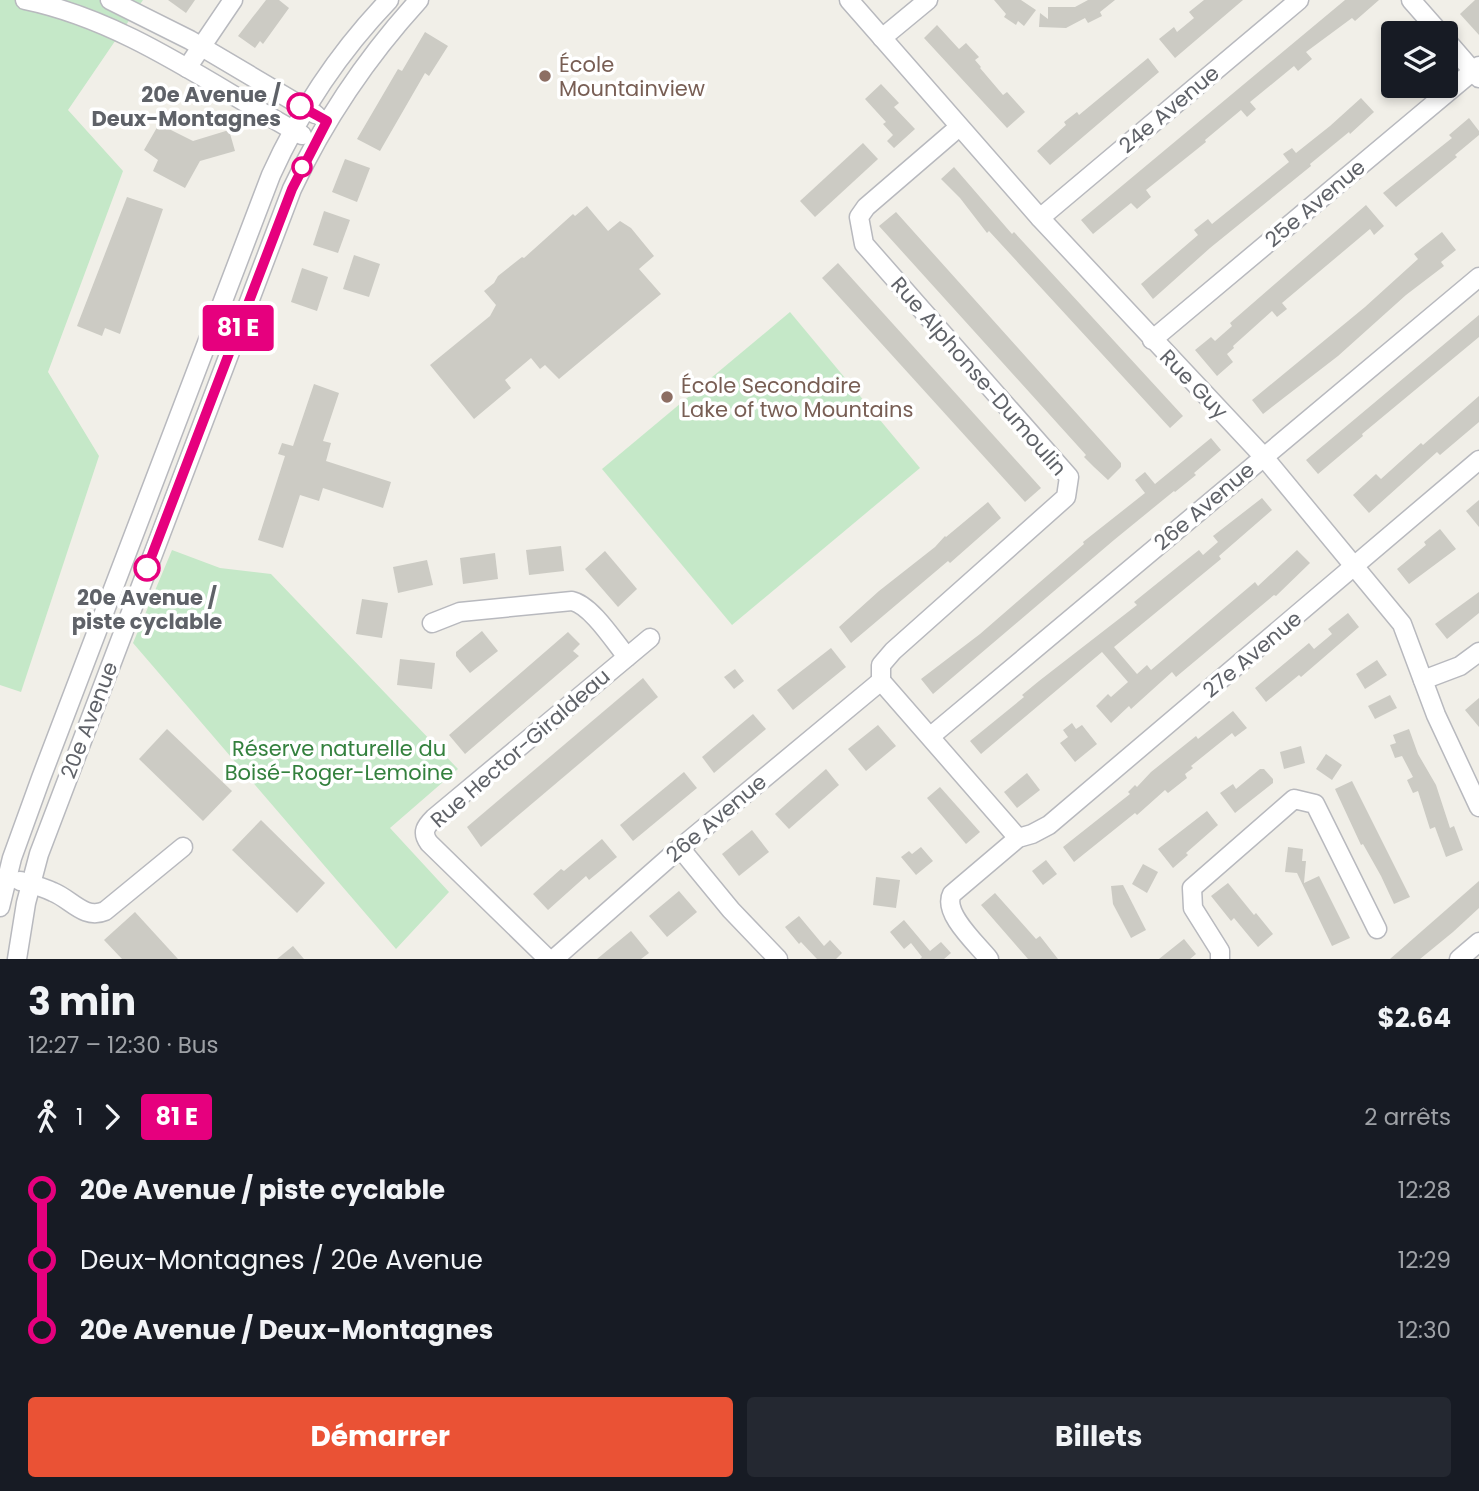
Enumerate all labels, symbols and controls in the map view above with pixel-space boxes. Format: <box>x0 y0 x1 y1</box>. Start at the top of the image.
map controls <box>1381 21 1458 98</box>
button: layers <box>1381 21 1458 98</box>
place label: École Mountainview <box>559 50 705 103</box>
street label: 24e Avenue <box>1113 58 1225 160</box>
marker: École Mountainview <box>537 68 553 84</box>
place label: 20e Avenue / Deux-Montagnes <box>91 80 281 133</box>
marker: 20e Avenue / Deux-Montagnes <box>287 93 313 119</box>
street label: 25e Avenue <box>1259 152 1371 254</box>
unlabelled marker <box>292 157 312 177</box>
street label: Rue Alphonse-Dumoulin <box>884 270 1074 482</box>
line badge: 81 E <box>189 305 287 351</box>
text: 81 E <box>217 311 259 344</box>
street label: Rue Guy <box>1154 343 1235 425</box>
place label: École Secondaire Lake of two Mountains <box>681 371 913 424</box>
marker: École Secondaire Lake of two Mountains <box>659 389 675 405</box>
street label: 26e Avenue <box>1148 455 1260 557</box>
marker: 20e Avenue / piste cyclable <box>134 555 160 581</box>
place label: 20e Avenue / piste cyclable <box>72 583 222 636</box>
street label: 27e Avenue <box>1196 604 1308 704</box>
street label: 20e Avenue <box>53 658 125 782</box>
street label: Rue Hector-Giraldeau <box>424 662 616 834</box>
park label: Réserve naturelle du Boisé-Roger-Lemoine <box>225 734 453 787</box>
street label: 26e Avenue <box>660 767 772 869</box>
text: 3 min <box>28 975 136 1028</box>
text: $2.64 <box>1378 1000 1451 1036</box>
text: 12:27 – 12:30 · Bus <box>28 1029 219 1061</box>
icon: walk <box>28 1098 66 1136</box>
icon: forward <box>93 1098 131 1136</box>
text: 81 E <box>155 1100 198 1133</box>
text: 1 <box>76 1101 83 1133</box>
text: 2 arrêts <box>1364 1101 1451 1133</box>
text: 20e Avenue / piste cyclable <box>80 1172 445 1208</box>
text: 12:28 <box>1398 1174 1451 1206</box>
text: Deux-Montagnes / 20e Avenue <box>80 1242 483 1278</box>
text: 12:29 <box>1398 1244 1451 1276</box>
text: 20e Avenue / Deux-Montagnes <box>80 1312 493 1348</box>
text: 12:30 <box>1398 1314 1451 1346</box>
button: Démarrer <box>28 1397 733 1477</box>
button: Billets <box>747 1397 1451 1477</box>

